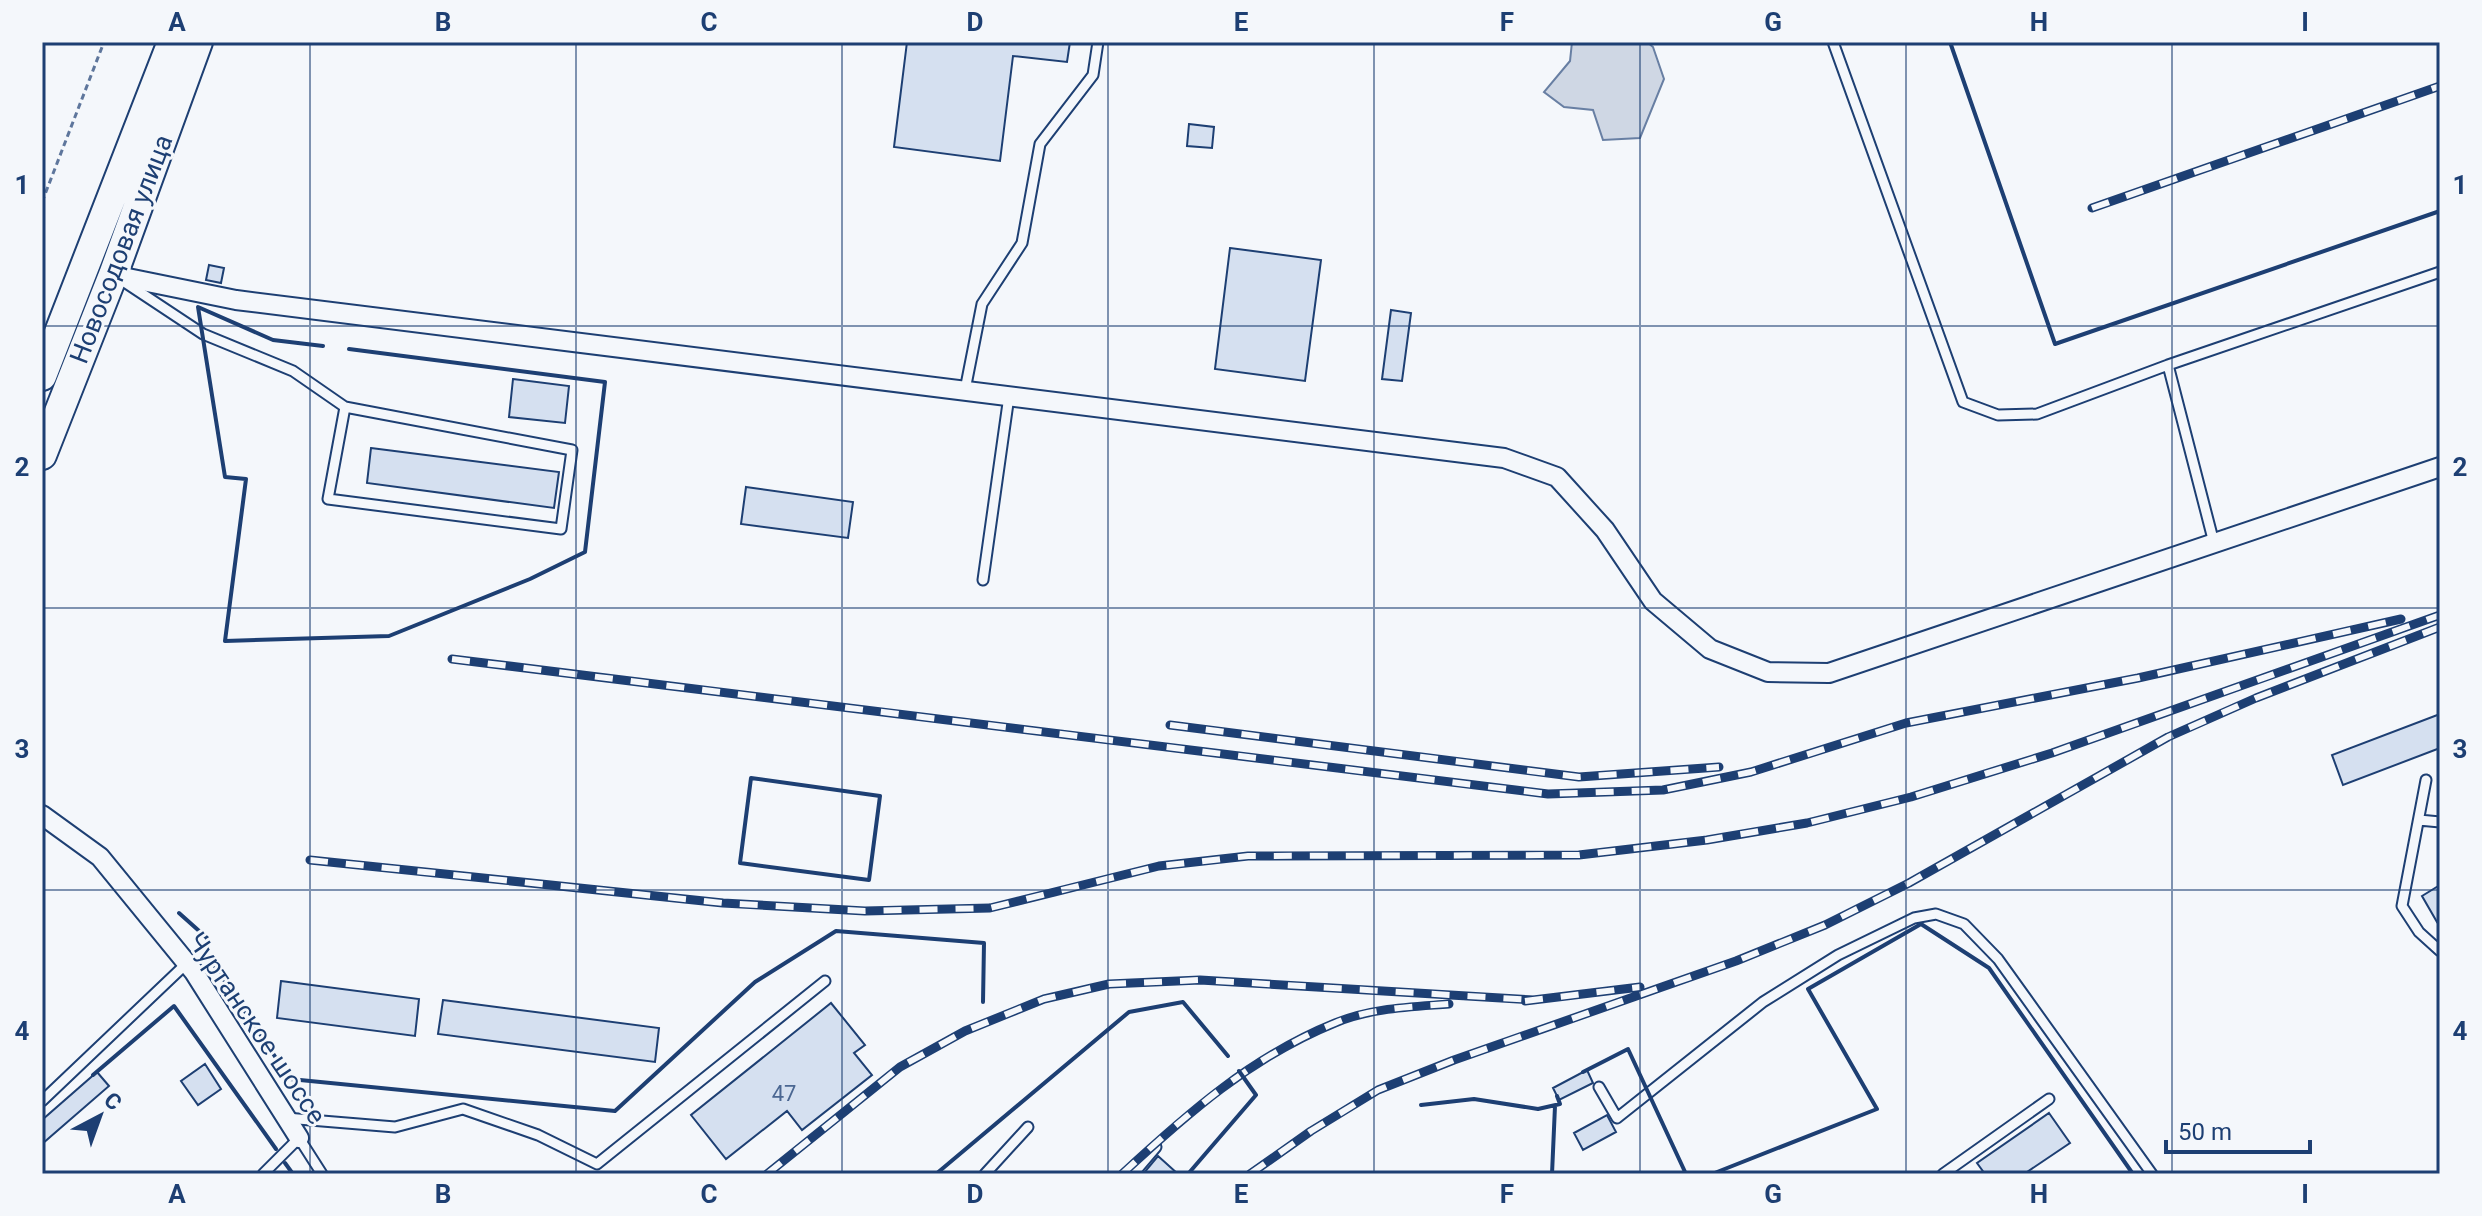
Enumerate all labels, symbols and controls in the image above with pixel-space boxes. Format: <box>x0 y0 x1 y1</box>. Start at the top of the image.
text: A <box>168 7 186 37</box>
text: B <box>435 7 451 37</box>
text: C <box>700 7 718 37</box>
text: D <box>967 7 983 37</box>
text: E <box>1234 7 1249 37</box>
text: F <box>1500 7 1514 37</box>
text: G <box>1764 7 1782 37</box>
text: H <box>2030 7 2048 37</box>
text: I <box>2301 7 2309 37</box>
street label: Новосодовая улица <box>64 131 178 367</box>
text: 1 <box>15 170 29 200</box>
text: 1 <box>2453 170 2467 200</box>
text: 2 <box>15 452 29 482</box>
text: 2 <box>2453 452 2467 482</box>
text: 3 <box>15 734 29 764</box>
text: 3 <box>2453 734 2467 764</box>
street label: Чуртанское шоссе <box>182 927 332 1129</box>
text: 4 <box>15 1016 30 1046</box>
text: 4 <box>2453 1016 2468 1046</box>
north arrow <box>60 1076 140 1156</box>
house number: 47 <box>772 1081 796 1106</box>
text: С <box>99 1087 126 1115</box>
scale bar <box>2166 1104 2310 1154</box>
text: 50 m <box>2178 1118 2232 1146</box>
text: A <box>168 1179 186 1209</box>
text: B <box>435 1179 451 1209</box>
text: C <box>700 1179 718 1209</box>
text: D <box>967 1179 983 1209</box>
text: E <box>1234 1179 1249 1209</box>
text: F <box>1500 1179 1514 1209</box>
text: G <box>1764 1179 1782 1209</box>
text: H <box>2030 1179 2048 1209</box>
text: I <box>2301 1179 2309 1209</box>

